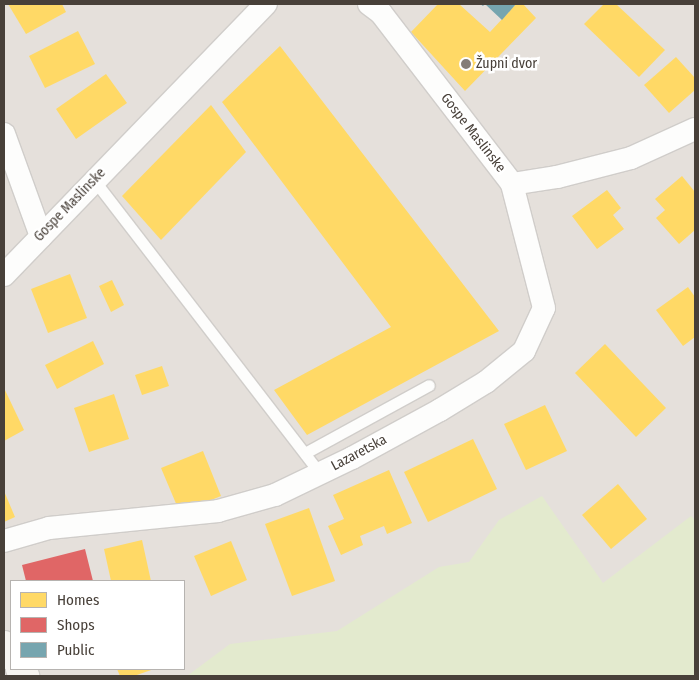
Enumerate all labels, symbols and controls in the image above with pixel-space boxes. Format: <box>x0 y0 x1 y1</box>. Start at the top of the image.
place label: Župni dvor <box>476 56 537 72</box>
marker: Župni dvor <box>460 58 472 70</box>
street label: Gospe Maslinske <box>437 90 509 176</box>
street label: Gospe Maslinske <box>31 165 109 245</box>
street label: Lazaretska <box>328 431 390 475</box>
legend <box>10 580 185 670</box>
text: Homes <box>57 591 99 609</box>
text: Shops <box>57 616 95 634</box>
text: Public <box>57 641 94 659</box>

